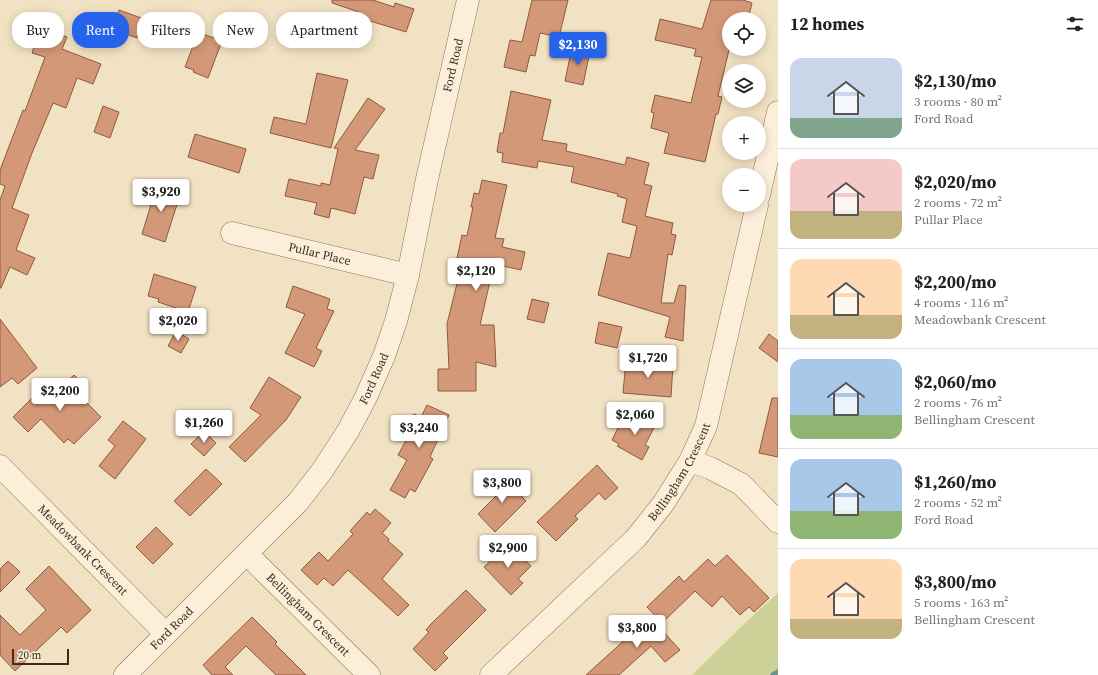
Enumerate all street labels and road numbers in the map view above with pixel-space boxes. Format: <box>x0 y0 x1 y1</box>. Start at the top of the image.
street label: Ford Road <box>439 36 467 94</box>
street label: Pullar Place <box>287 239 352 269</box>
street label: Ford Road <box>355 350 392 407</box>
street label: Bellingham Crescent <box>644 422 714 524</box>
street label: Meadowbank Crescent <box>34 501 131 599</box>
street label: Bellingham Crescent <box>263 570 353 660</box>
street label: Ford Road <box>147 603 197 653</box>

